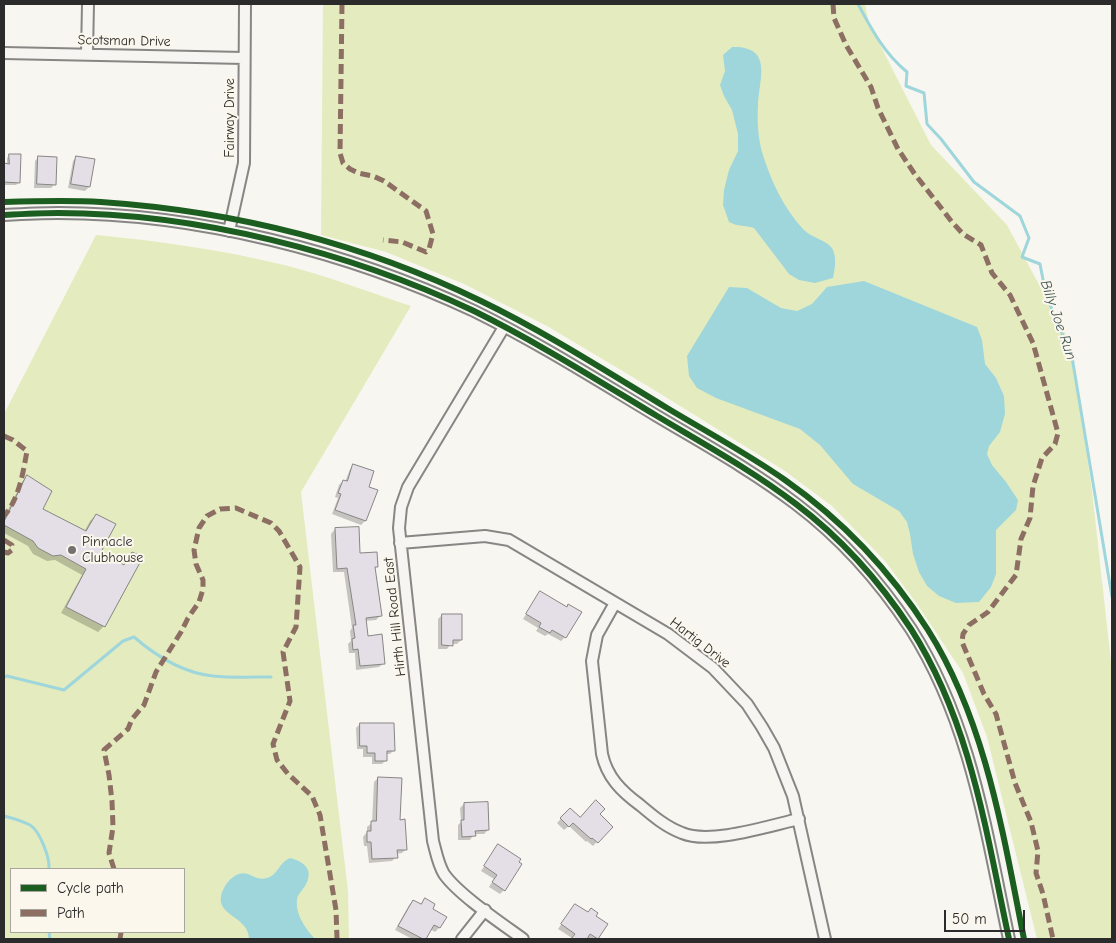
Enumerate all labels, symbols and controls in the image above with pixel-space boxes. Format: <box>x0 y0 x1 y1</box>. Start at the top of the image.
street label: Scotsman Drive <box>77 32 171 50</box>
street label: Fairway Drive <box>222 78 238 158</box>
water label: Billy Joe Run <box>1036 278 1080 362</box>
place label: Pinnacle Clubhouse <box>82 534 143 566</box>
marker: Pinnacle Clubhouse <box>66 544 78 556</box>
street label: Hirth Hill Road East <box>380 557 410 677</box>
street label: Hartig Drive <box>666 614 734 672</box>
legend <box>10 868 185 933</box>
text: Cycle path <box>57 879 124 897</box>
scale bar <box>946 900 1027 932</box>
text: Path <box>57 904 85 922</box>
text: 50 m <box>952 910 987 928</box>

